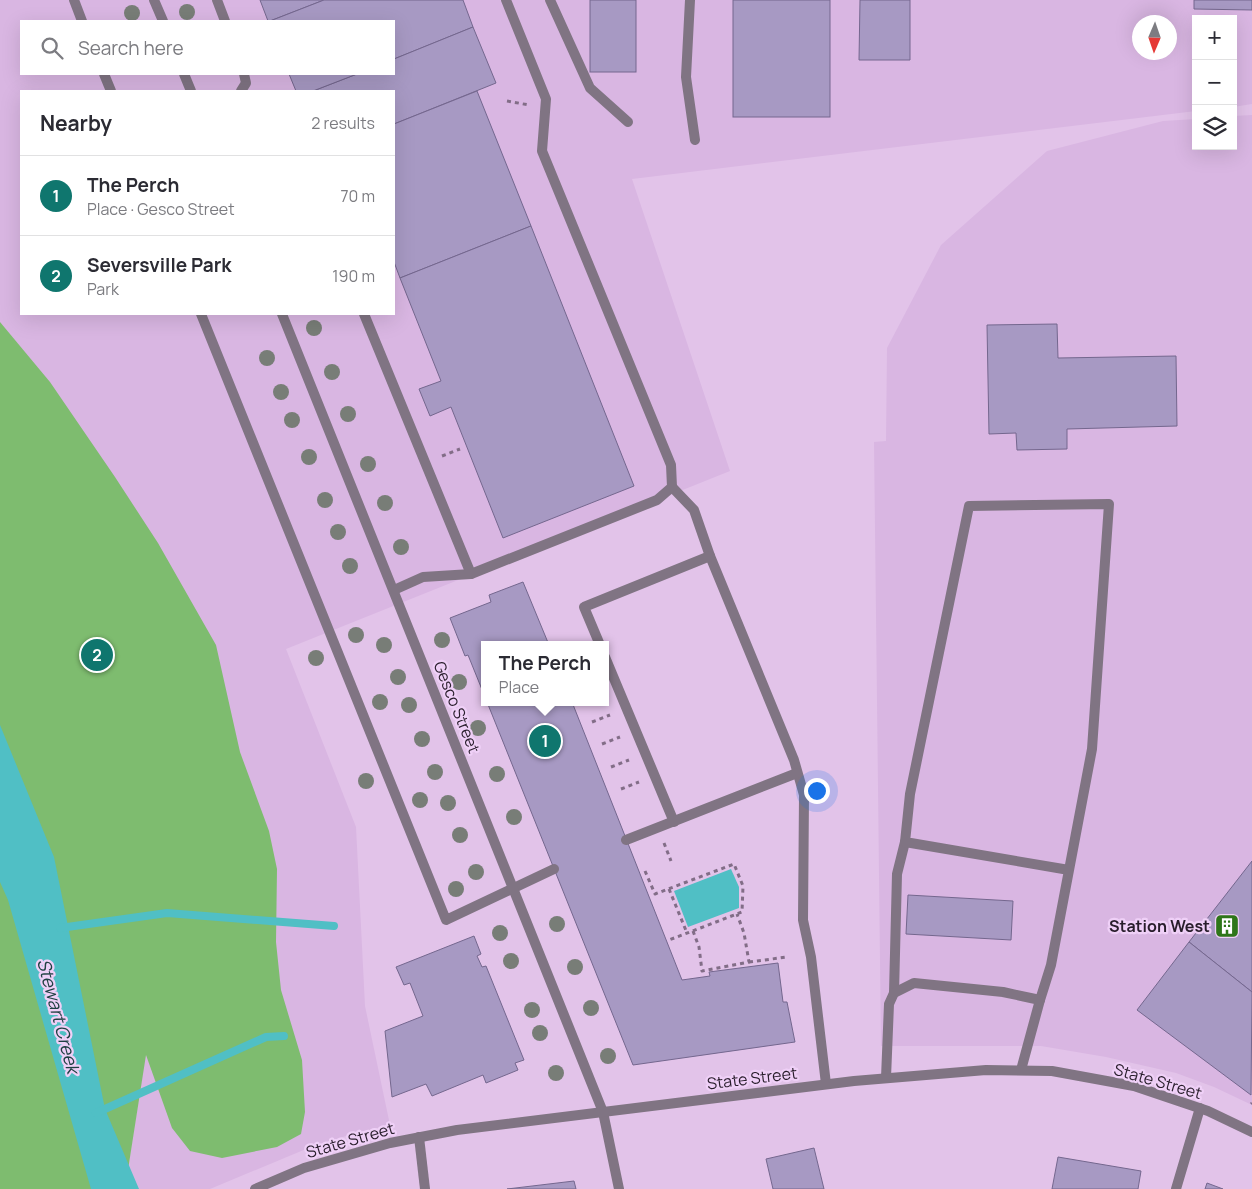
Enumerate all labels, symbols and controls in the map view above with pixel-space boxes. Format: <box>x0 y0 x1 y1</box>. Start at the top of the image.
north arrow <box>1132 15 1177 60</box>
map controls <box>1192 15 1237 150</box>
button: + <box>1192 15 1237 60</box>
search box <box>20 20 395 75</box>
icon: search <box>38 34 66 62</box>
text: Search here <box>78 35 184 61</box>
button: − <box>1192 60 1237 105</box>
button: layers <box>1192 105 1237 150</box>
text: Nearby <box>40 109 112 137</box>
text: 2 results <box>311 112 375 134</box>
text: The Perch <box>87 172 179 198</box>
text: 1 <box>52 185 60 207</box>
text: 70 m <box>340 185 375 207</box>
text: Place · Gesco Street <box>87 198 235 220</box>
text: Seversville Park <box>87 252 232 278</box>
text: 2 <box>51 265 61 287</box>
text: 190 m <box>332 265 375 287</box>
text: Park <box>87 278 119 300</box>
pin: 2 <box>81 636 113 674</box>
popup <box>481 641 609 706</box>
text: The Perch <box>499 650 591 676</box>
street label: Gesco Street <box>429 658 485 756</box>
text: Place <box>499 676 539 698</box>
pin: 1 <box>529 722 561 760</box>
your location <box>804 778 830 804</box>
building icon: Station West <box>1214 913 1240 939</box>
place label: Station West <box>1109 915 1210 937</box>
water label: Stewart Creek <box>32 956 87 1079</box>
street label: State Street <box>1111 1058 1205 1104</box>
street label: State Street <box>706 1062 798 1094</box>
street label: State Street <box>303 1117 397 1163</box>

